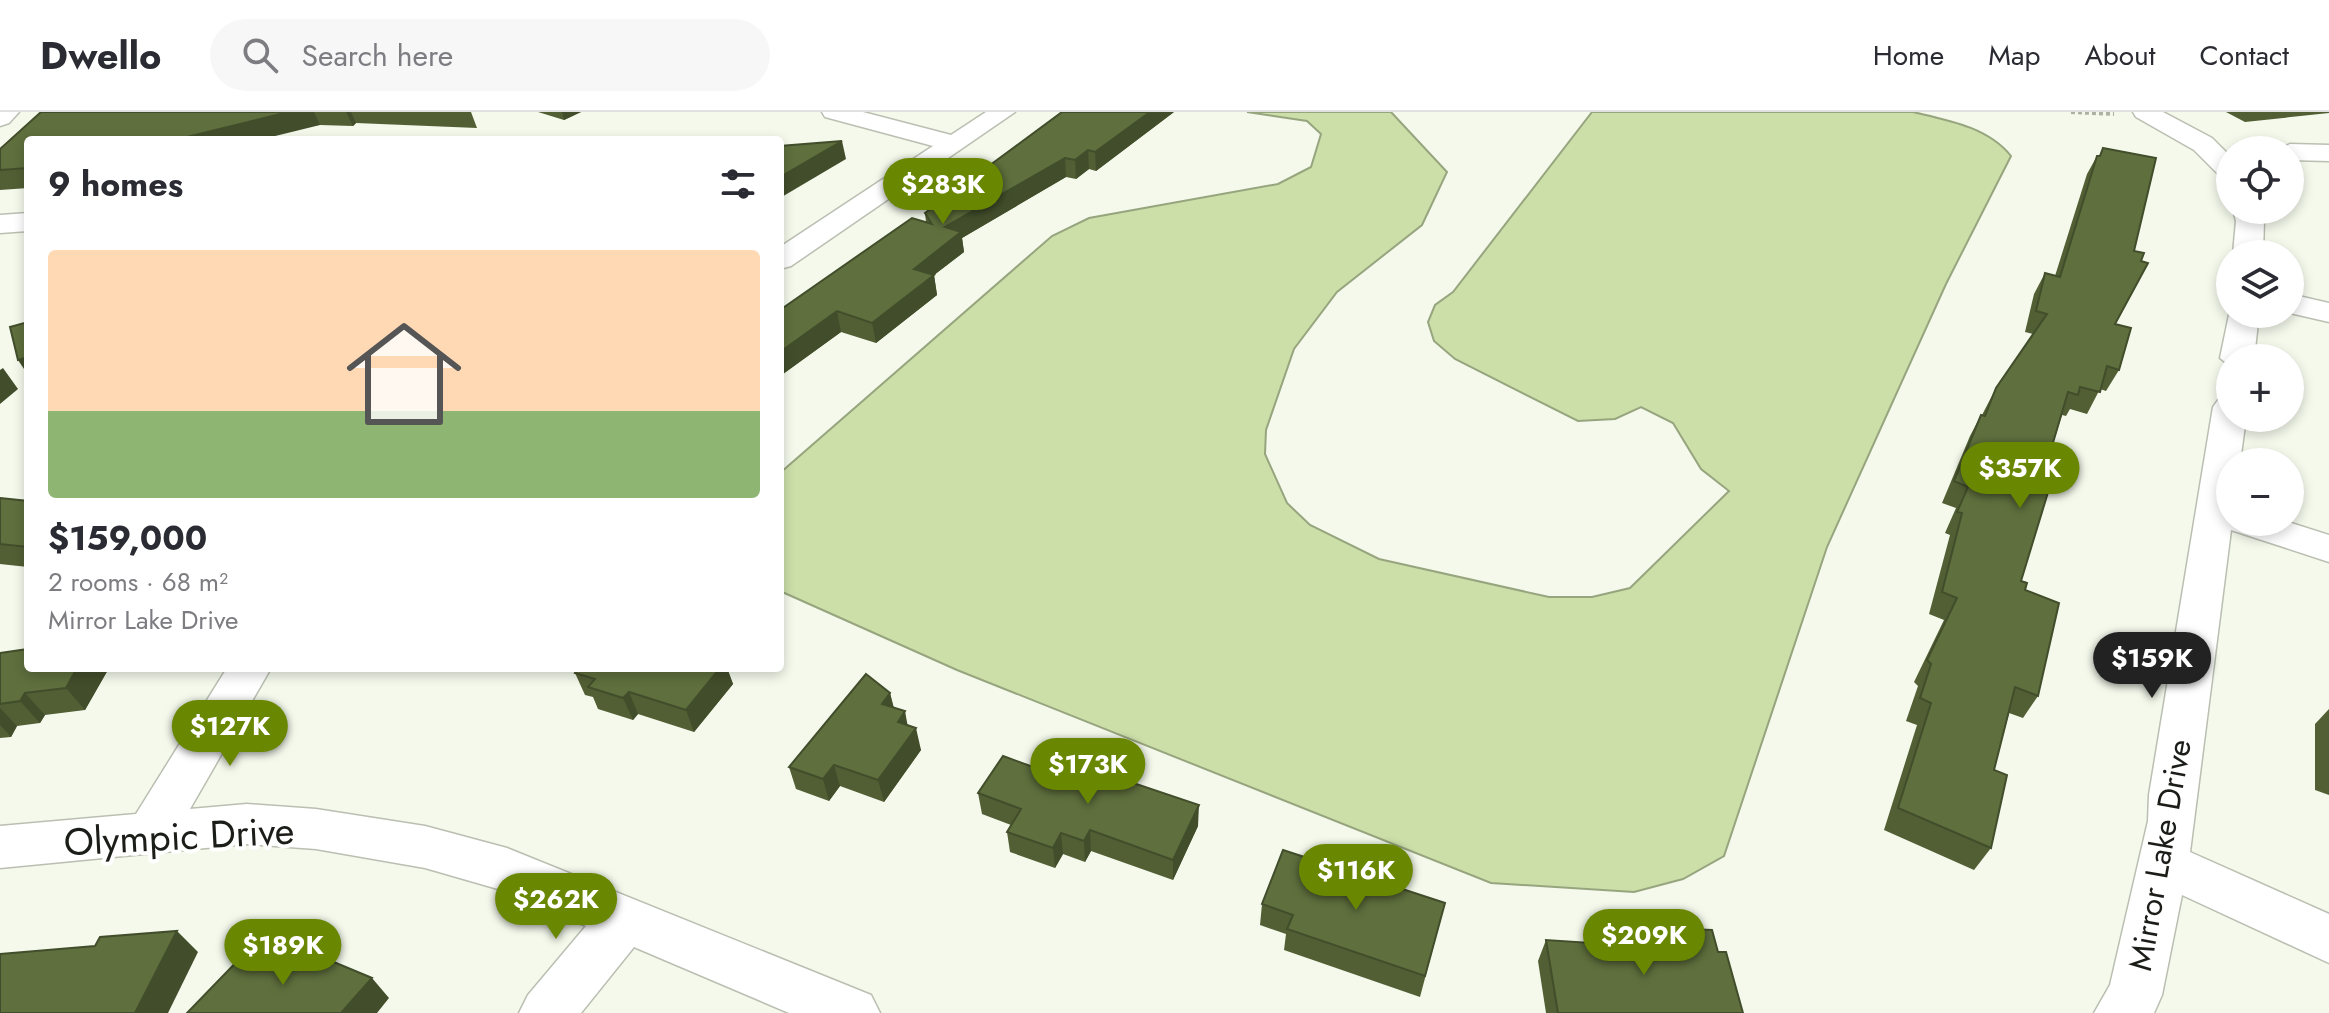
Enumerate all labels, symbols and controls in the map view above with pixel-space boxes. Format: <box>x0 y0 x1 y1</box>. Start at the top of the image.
search box <box>210 19 770 91</box>
text: Dwello <box>40 28 162 83</box>
icon: search <box>238 33 282 77</box>
text: Search here <box>302 34 453 77</box>
text: Home <box>1873 35 1944 76</box>
text: Map <box>1988 35 2040 76</box>
text: About <box>2084 35 2156 76</box>
text: Contact <box>2200 35 2289 76</box>
map controls <box>2216 136 2304 536</box>
button: locate <box>2216 136 2304 224</box>
pin: $283K <box>887 158 999 226</box>
text: 9 homes <box>48 160 183 209</box>
icon: filters <box>716 162 760 206</box>
text: $283K <box>901 165 985 203</box>
button: layers <box>2216 240 2304 328</box>
icon: home <box>332 302 476 446</box>
button: + <box>2216 344 2304 432</box>
pin: $357K <box>1964 442 2076 510</box>
button: − <box>2216 448 2304 536</box>
text: $357K <box>1979 449 2061 487</box>
text: $159,000 <box>48 514 207 563</box>
text: 2 rooms · 68 m² <box>48 563 228 601</box>
text: Mirror Lake Drive <box>48 601 238 639</box>
pin: $159K <box>2096 632 2208 700</box>
text: $159K <box>2111 639 2193 677</box>
pin: $127K <box>174 700 286 768</box>
text: $127K <box>190 707 270 745</box>
street label: Mirror Lake Drive <box>2117 736 2203 974</box>
pin: $173K <box>1032 738 1144 806</box>
text: $173K <box>1048 745 1128 783</box>
street label: Olympic Drive <box>62 803 296 869</box>
pin: $116K <box>1300 844 1412 912</box>
text: $116K <box>1317 851 1395 889</box>
pin: $262K <box>500 873 612 941</box>
text: $262K <box>513 880 599 918</box>
pin: $209K <box>1588 909 1700 977</box>
text: $209K <box>1601 916 1687 954</box>
pin: $189K <box>227 919 339 987</box>
text: $189K <box>242 926 324 964</box>

